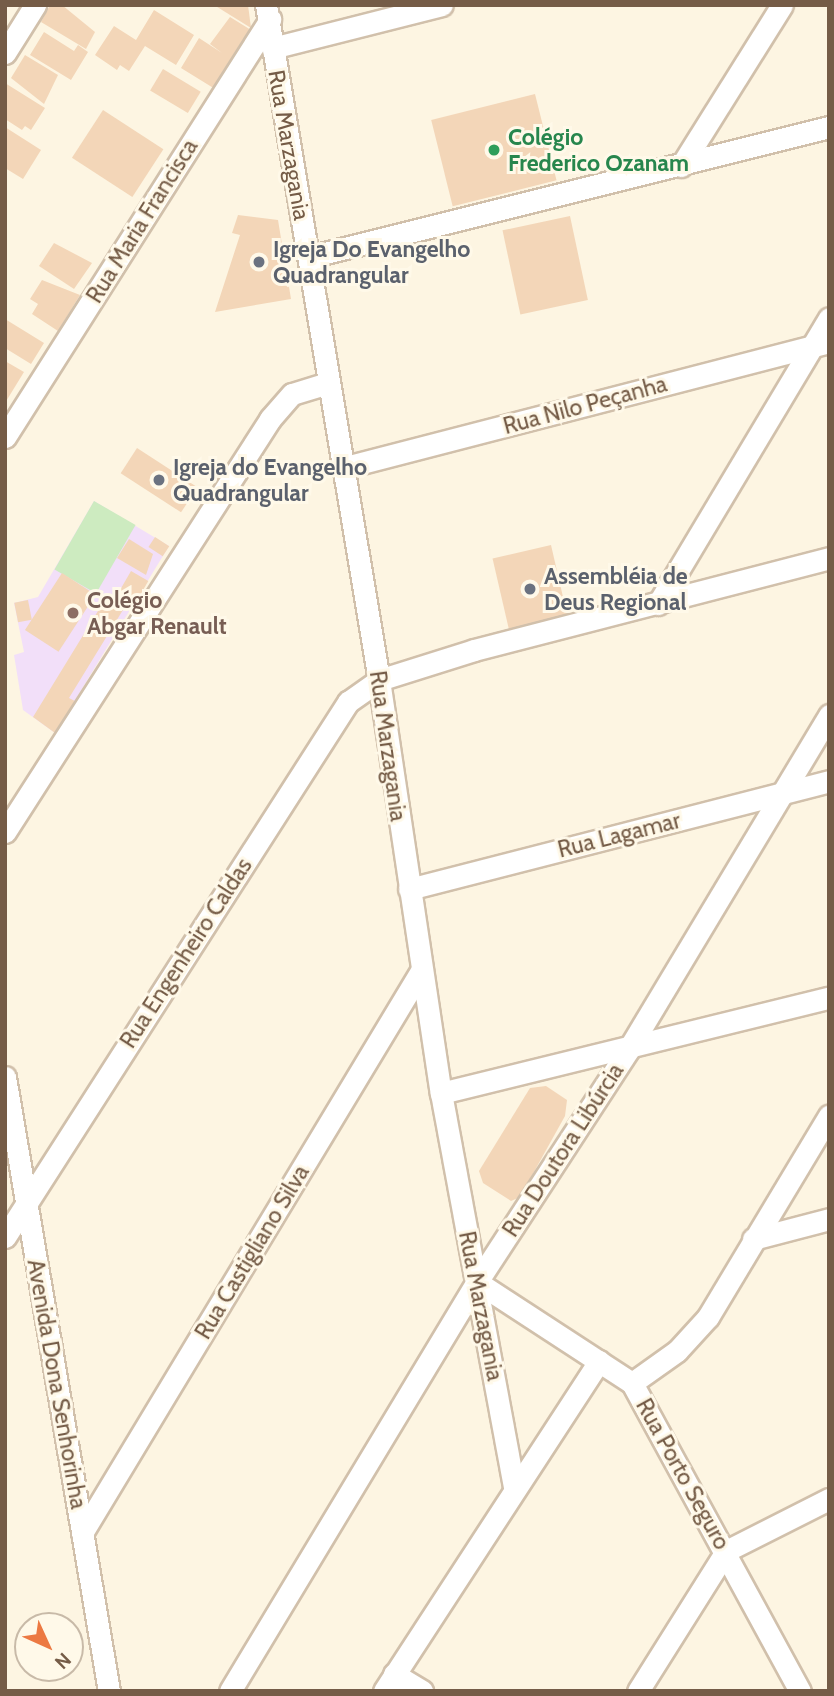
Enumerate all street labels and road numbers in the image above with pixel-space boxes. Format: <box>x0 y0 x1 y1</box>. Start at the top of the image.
street label: Rua Marzagania <box>262 68 316 222</box>
street label: Rua Maria Francisca <box>80 134 204 308</box>
street label: Rua Nilo Peçanha <box>500 370 670 440</box>
street label: Rua Marzagania <box>364 669 412 823</box>
street label: Rua Lagamar <box>555 806 683 864</box>
street label: Rua Engenheiro Caldas <box>114 853 258 1053</box>
street label: Rua Doutora Libúrcia <box>497 1058 629 1242</box>
street label: Rua Castigliano Silva <box>189 1160 315 1344</box>
street label: Rua Marzagania <box>453 1229 509 1383</box>
street label: Avenida Dona Senhorinha <box>21 1257 93 1511</box>
street label: Rua Porto Seguro <box>630 1394 736 1554</box>

